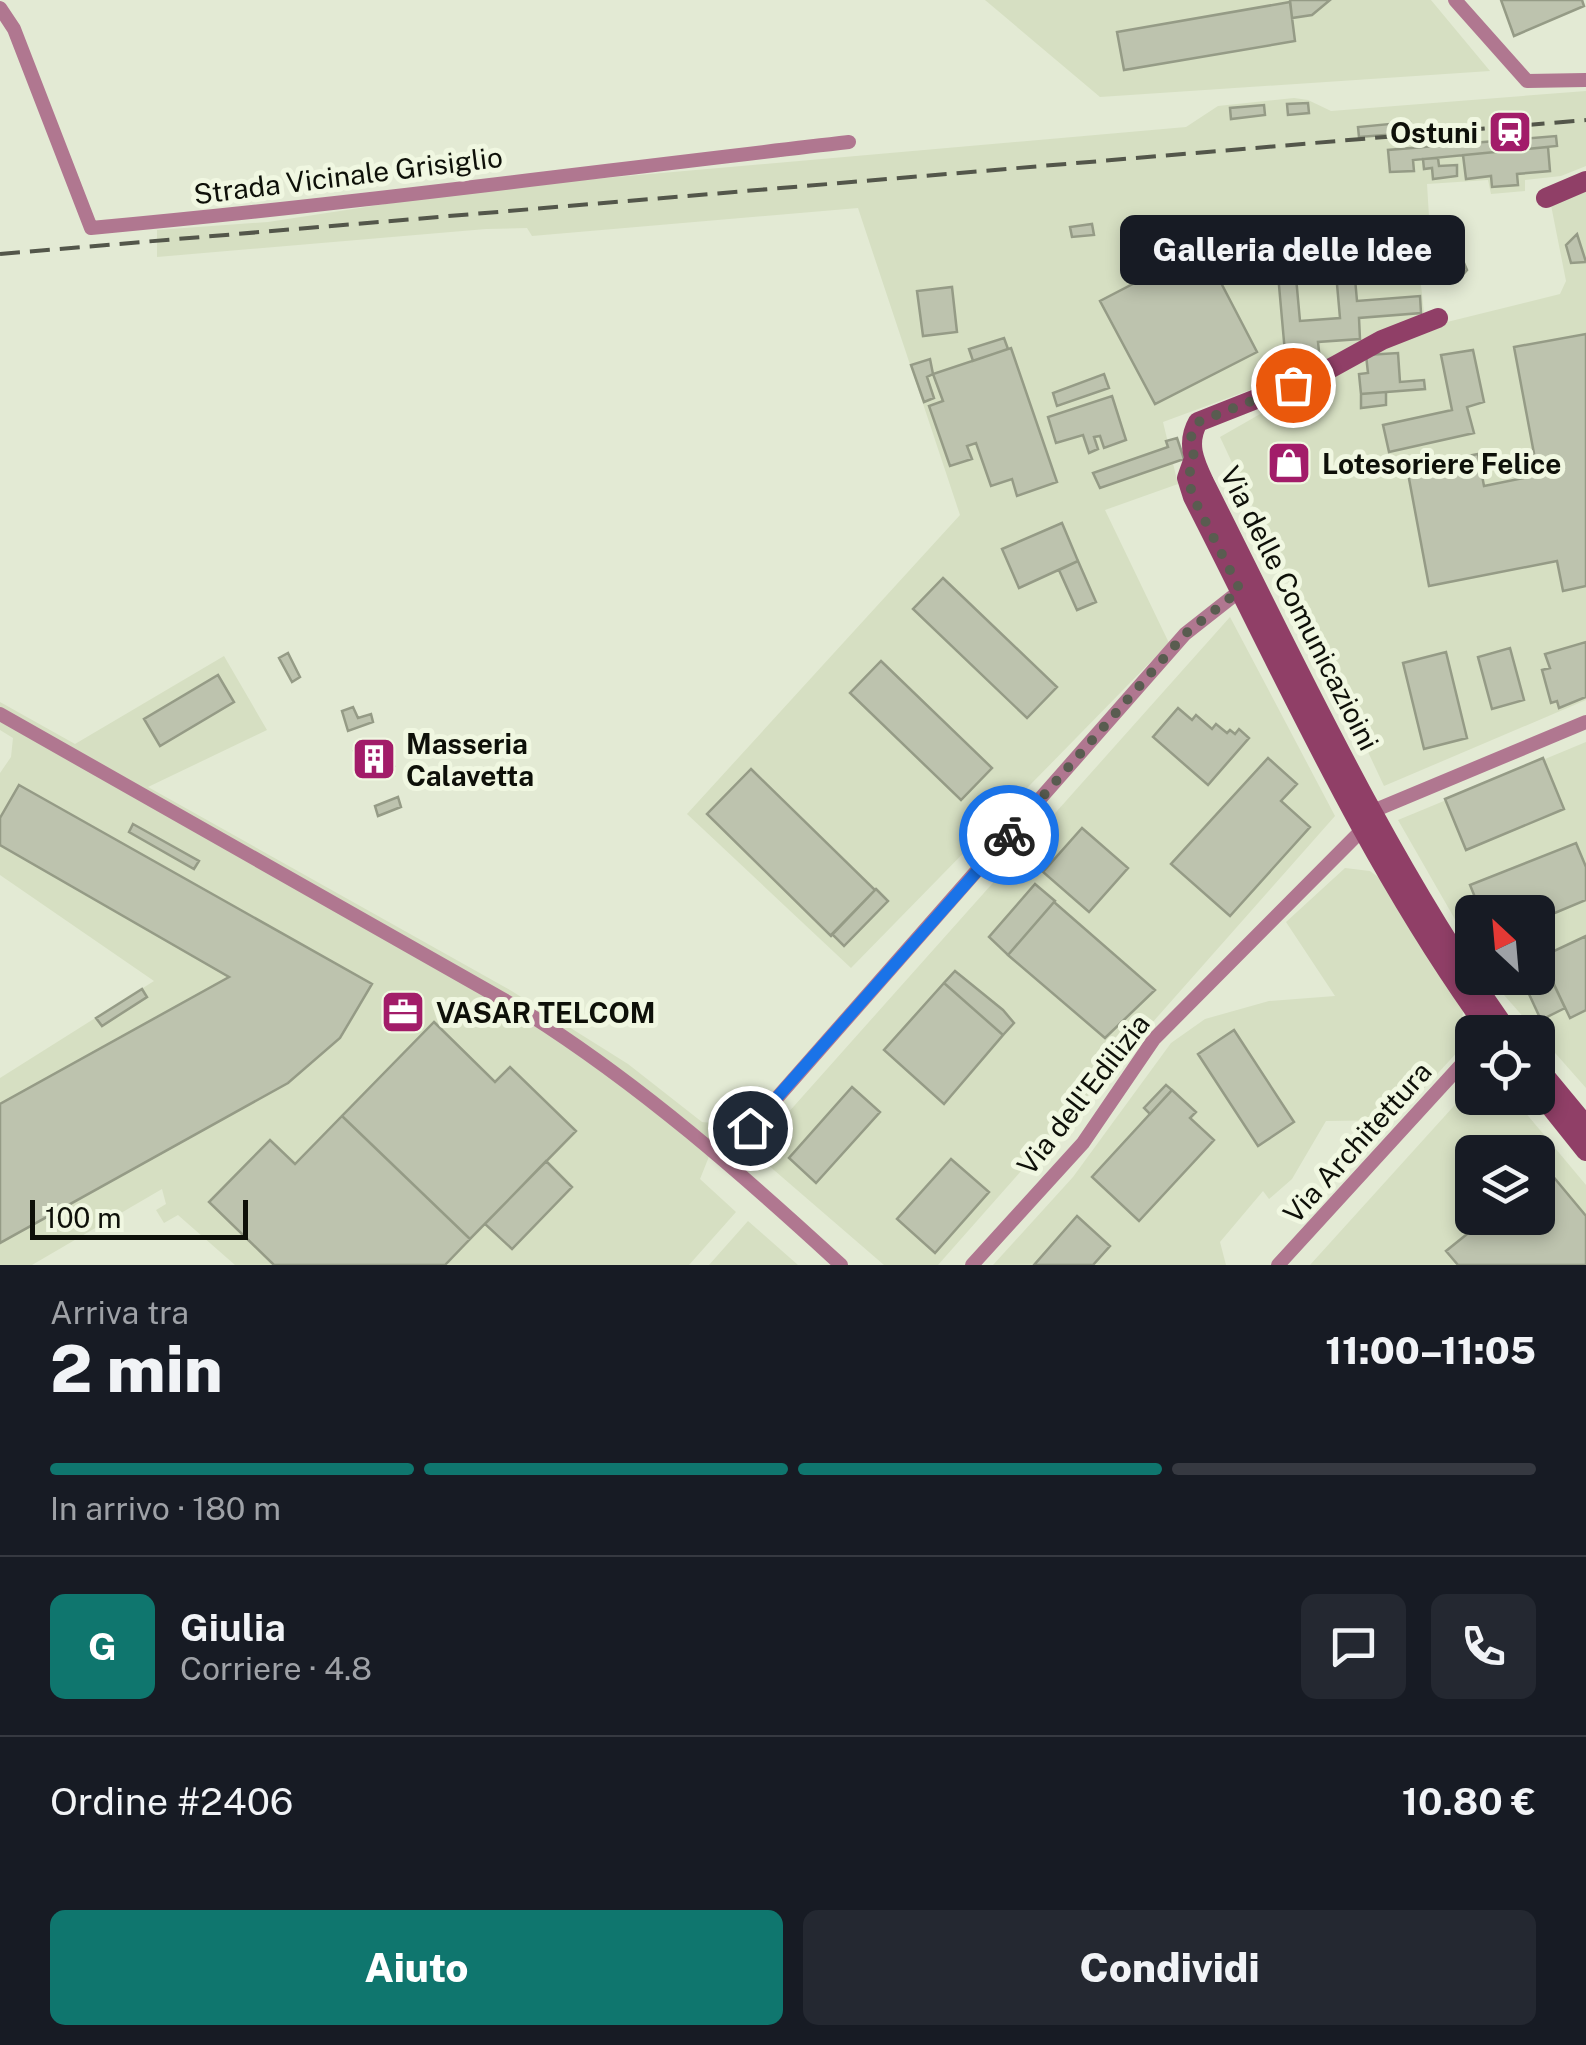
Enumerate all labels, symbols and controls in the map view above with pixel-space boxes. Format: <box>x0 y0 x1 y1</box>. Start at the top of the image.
station icon: Ostuni <box>1487 109 1533 155</box>
place label: Ostuni <box>1390 116 1478 149</box>
street label: Strada Vicinale Grisiglio <box>192 140 504 210</box>
callout: Galleria delle Idee <box>1120 215 1466 285</box>
text: Galleria delle Idee <box>1153 231 1432 268</box>
pin <box>1251 343 1336 428</box>
icon: bag <box>1266 358 1321 413</box>
shop icon: Lotesoriere Felice <box>1266 440 1312 486</box>
place label: Lotesoriere Felice <box>1322 447 1561 480</box>
street label: Via delle Comunicazioini <box>1214 460 1386 756</box>
place label: Masseria Calavetta <box>406 727 534 792</box>
building icon: Masseria Calavetta <box>351 736 397 782</box>
courier <box>959 785 1059 885</box>
icon: bike <box>982 808 1037 863</box>
north arrow <box>1455 895 1555 995</box>
map controls <box>1455 895 1555 1235</box>
office icon: VASAR TELCOM <box>380 989 426 1035</box>
place label: VASAR TELCOM <box>436 996 655 1029</box>
street label: Via dell'Edilizia <box>1010 1007 1156 1181</box>
button: locate <box>1455 1015 1555 1115</box>
street label: Via Architettura <box>1276 1055 1438 1229</box>
pin <box>708 1086 793 1171</box>
icon: home <box>723 1101 778 1156</box>
button: layers <box>1455 1135 1555 1235</box>
scale bar <box>30 1195 248 1240</box>
text: 100 m <box>45 1201 122 1234</box>
text: Arriva tra <box>50 1294 189 1331</box>
text: 11:00–11:05 <box>1325 1328 1536 1373</box>
text: 2 min <box>50 1330 223 1407</box>
text: In arrivo · 180 m <box>50 1490 281 1527</box>
button: chat <box>1301 1594 1406 1699</box>
button: phone <box>1431 1594 1536 1699</box>
text: Giulia <box>180 1605 286 1650</box>
text: G <box>88 1624 117 1669</box>
text: Corriere · 4.8 <box>180 1650 372 1687</box>
text: Ordine #2406 <box>50 1779 293 1824</box>
text: 10.80 € <box>1402 1779 1536 1824</box>
button: Aiuto <box>50 1910 783 2025</box>
button: Condividi <box>803 1910 1536 2025</box>

